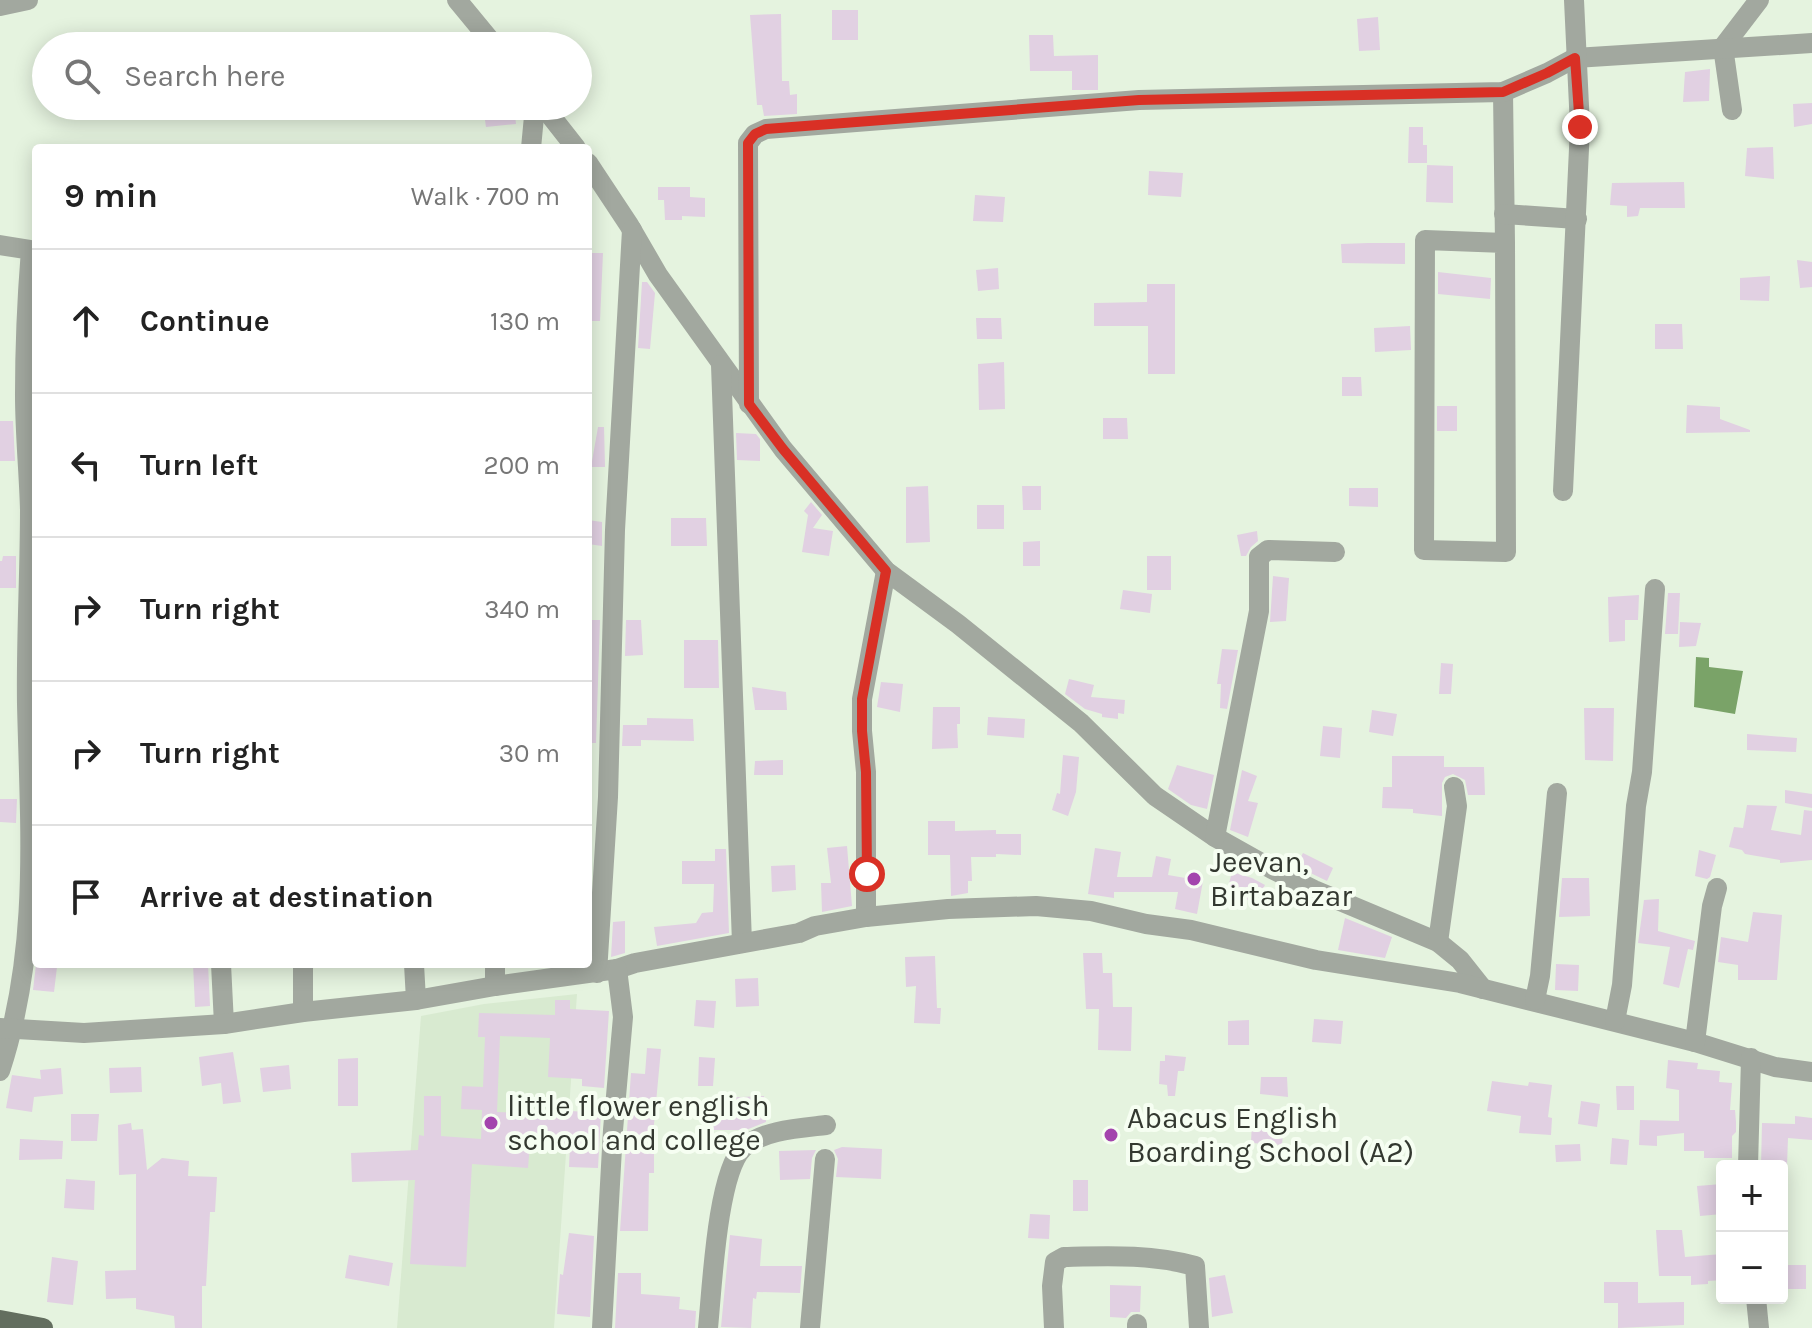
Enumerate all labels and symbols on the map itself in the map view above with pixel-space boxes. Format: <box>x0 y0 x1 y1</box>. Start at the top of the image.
route end <box>1562 109 1598 145</box>
place label: Jeevan, Birtabazar <box>1210 844 1352 914</box>
route start <box>849 856 885 892</box>
marker: Jeevan, Birtabazar <box>1185 870 1203 888</box>
place label: little flower english school and college <box>507 1088 770 1158</box>
place label: Abacus English Boarding School (A2) <box>1127 1100 1414 1170</box>
marker: little flower english school and college <box>482 1114 500 1132</box>
marker: Abacus English Boarding School (A2) <box>1102 1126 1120 1144</box>

